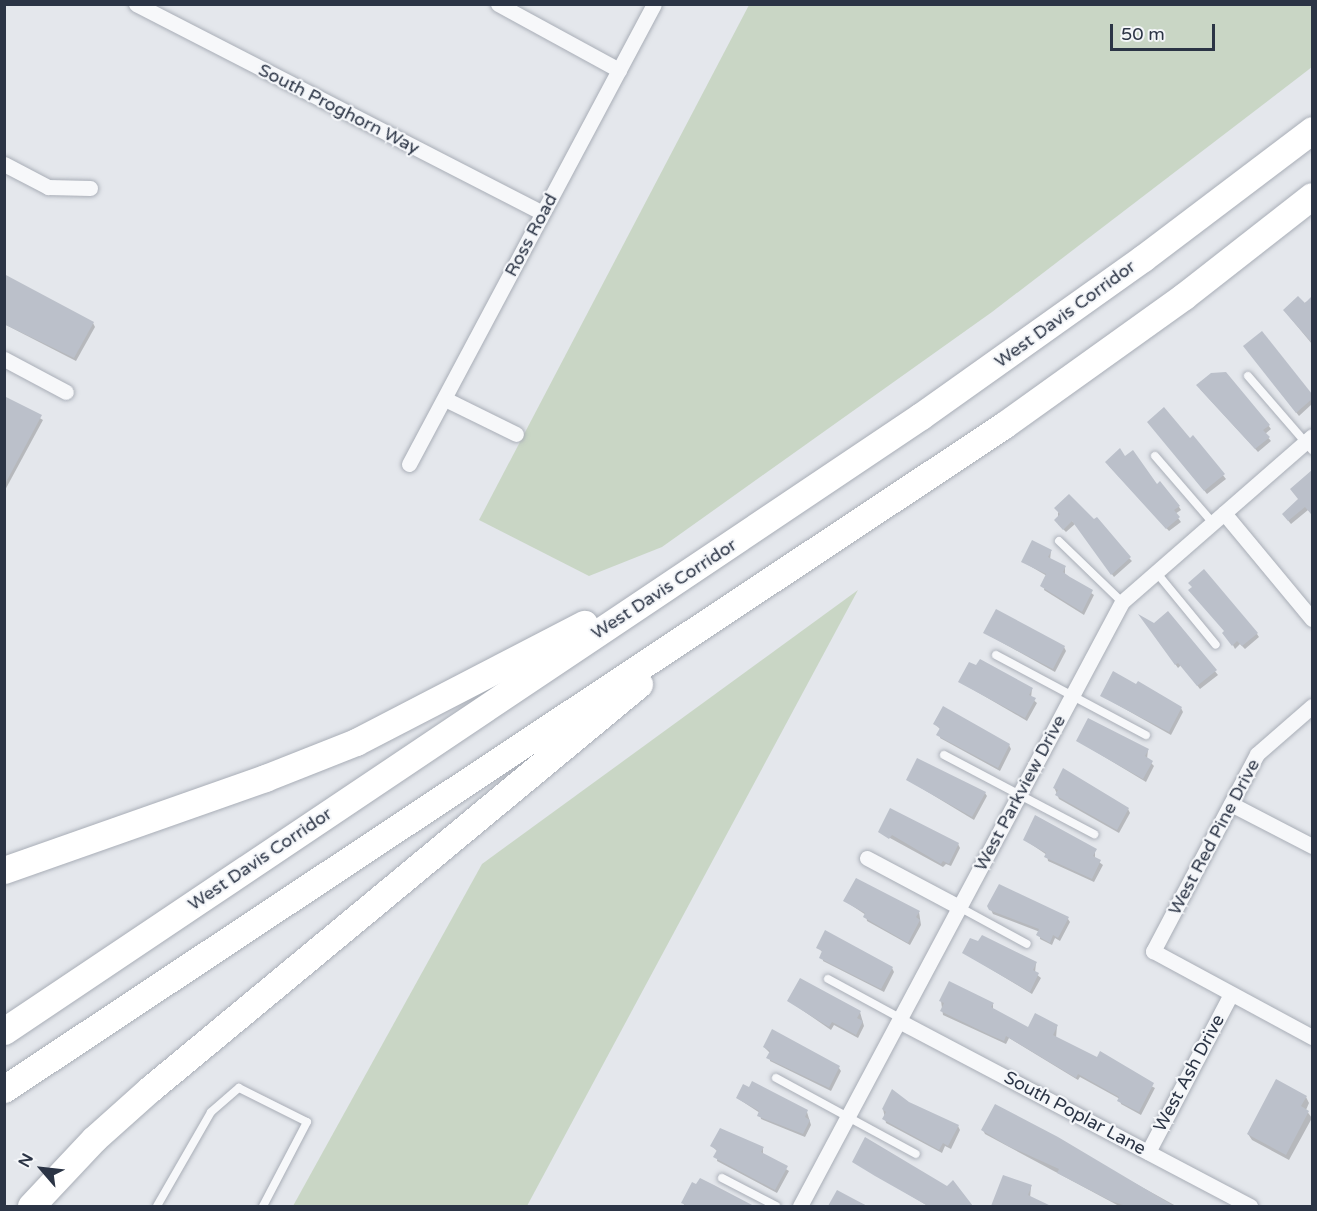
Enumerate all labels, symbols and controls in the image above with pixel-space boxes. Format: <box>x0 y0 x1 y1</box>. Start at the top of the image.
scale bar <box>1113 12 1218 50</box>
text: 50 m <box>1121 23 1165 45</box>
street label: South Proghorn Way <box>255 59 423 159</box>
street label: Ross Road <box>500 190 562 280</box>
street label: West Davis Corridor <box>990 256 1140 372</box>
street label: West Davis Corridor <box>587 534 741 644</box>
street label: West Parkview Drive <box>970 711 1070 875</box>
street label: West Red Pine Drive <box>1164 755 1264 919</box>
street label: West Davis Corridor <box>184 803 336 915</box>
street label: West Ash Drive <box>1149 1011 1229 1135</box>
street label: South Poplar Lane <box>1000 1067 1150 1159</box>
north arrow <box>12 1139 72 1199</box>
text: N <box>14 1150 38 1171</box>

